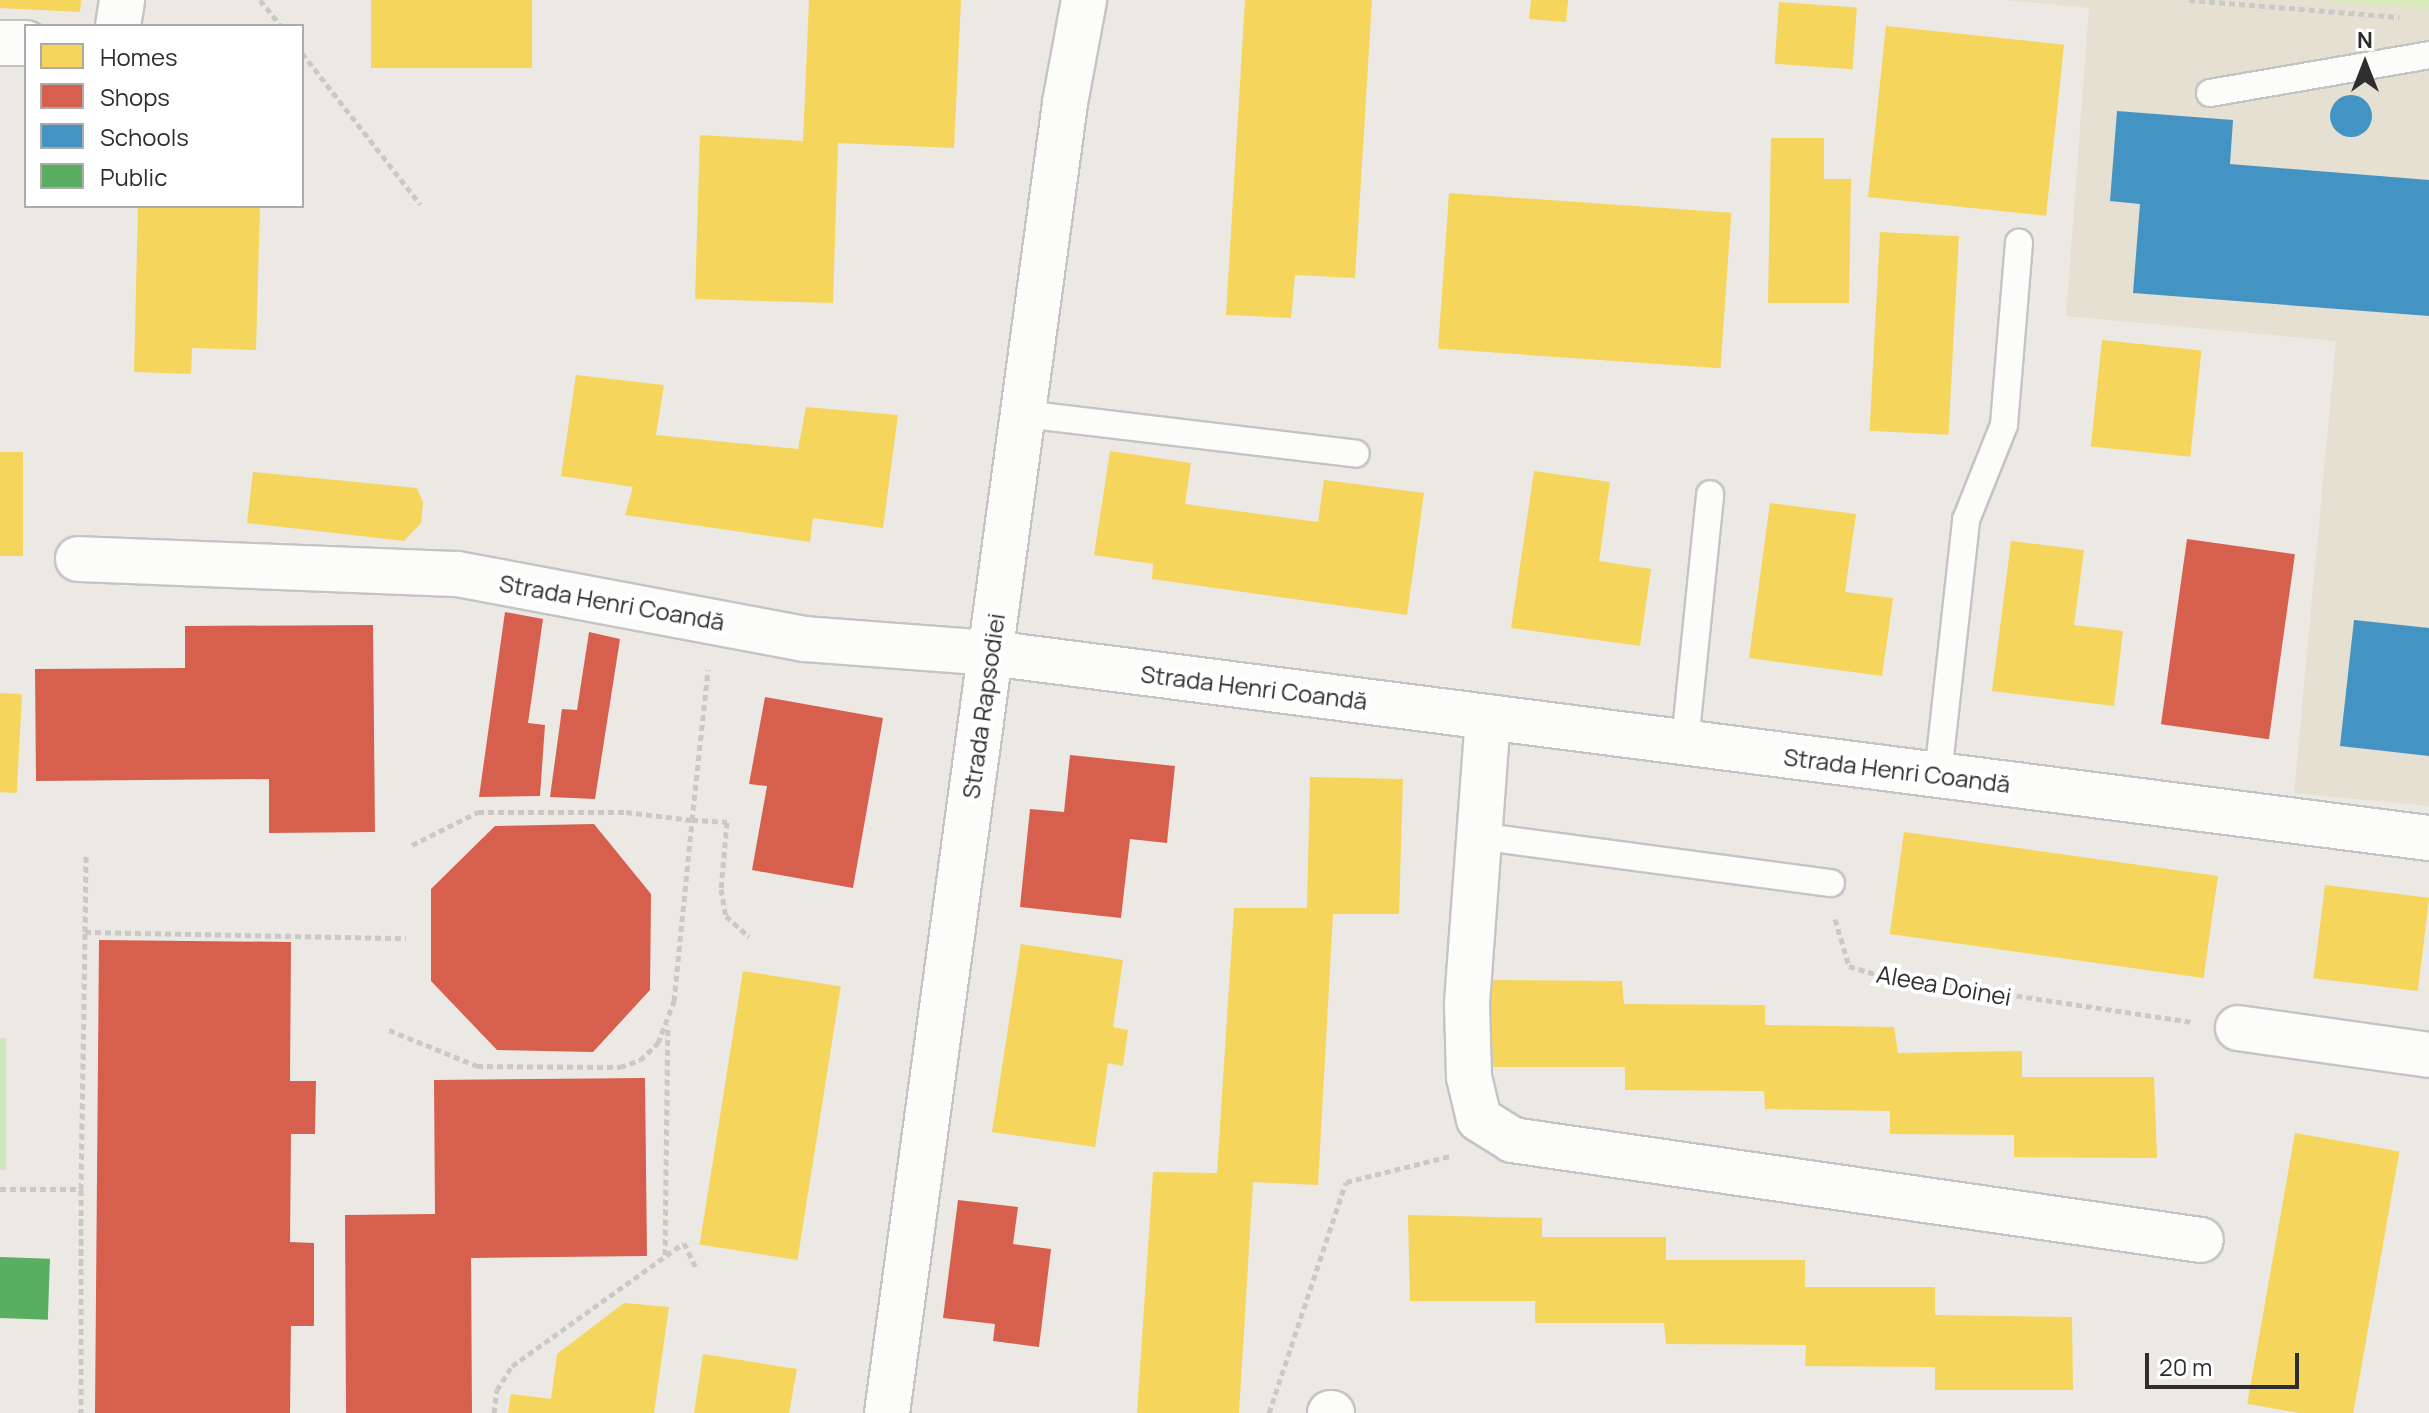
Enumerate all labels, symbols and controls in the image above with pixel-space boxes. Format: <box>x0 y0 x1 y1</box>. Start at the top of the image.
legend <box>24 24 304 208</box>
north arrow <box>2325 24 2405 104</box>
text: N <box>2357 25 2373 55</box>
text: Homes <box>100 40 178 73</box>
text: Shops <box>100 80 170 113</box>
text: Schools <box>100 120 189 153</box>
text: Public <box>100 160 167 193</box>
street label: Strada Henri Coandă <box>497 568 727 636</box>
street label: Strada Rapsodiei <box>956 611 1010 801</box>
street label: Strada Henri Coandă <box>1139 659 1369 715</box>
street label: Strada Henri Coandă <box>1782 742 2012 798</box>
street label: Aleea Doinei <box>1874 959 2014 1011</box>
scale bar <box>2149 1337 2303 1387</box>
text: 20 m <box>2159 1350 2212 1383</box>

